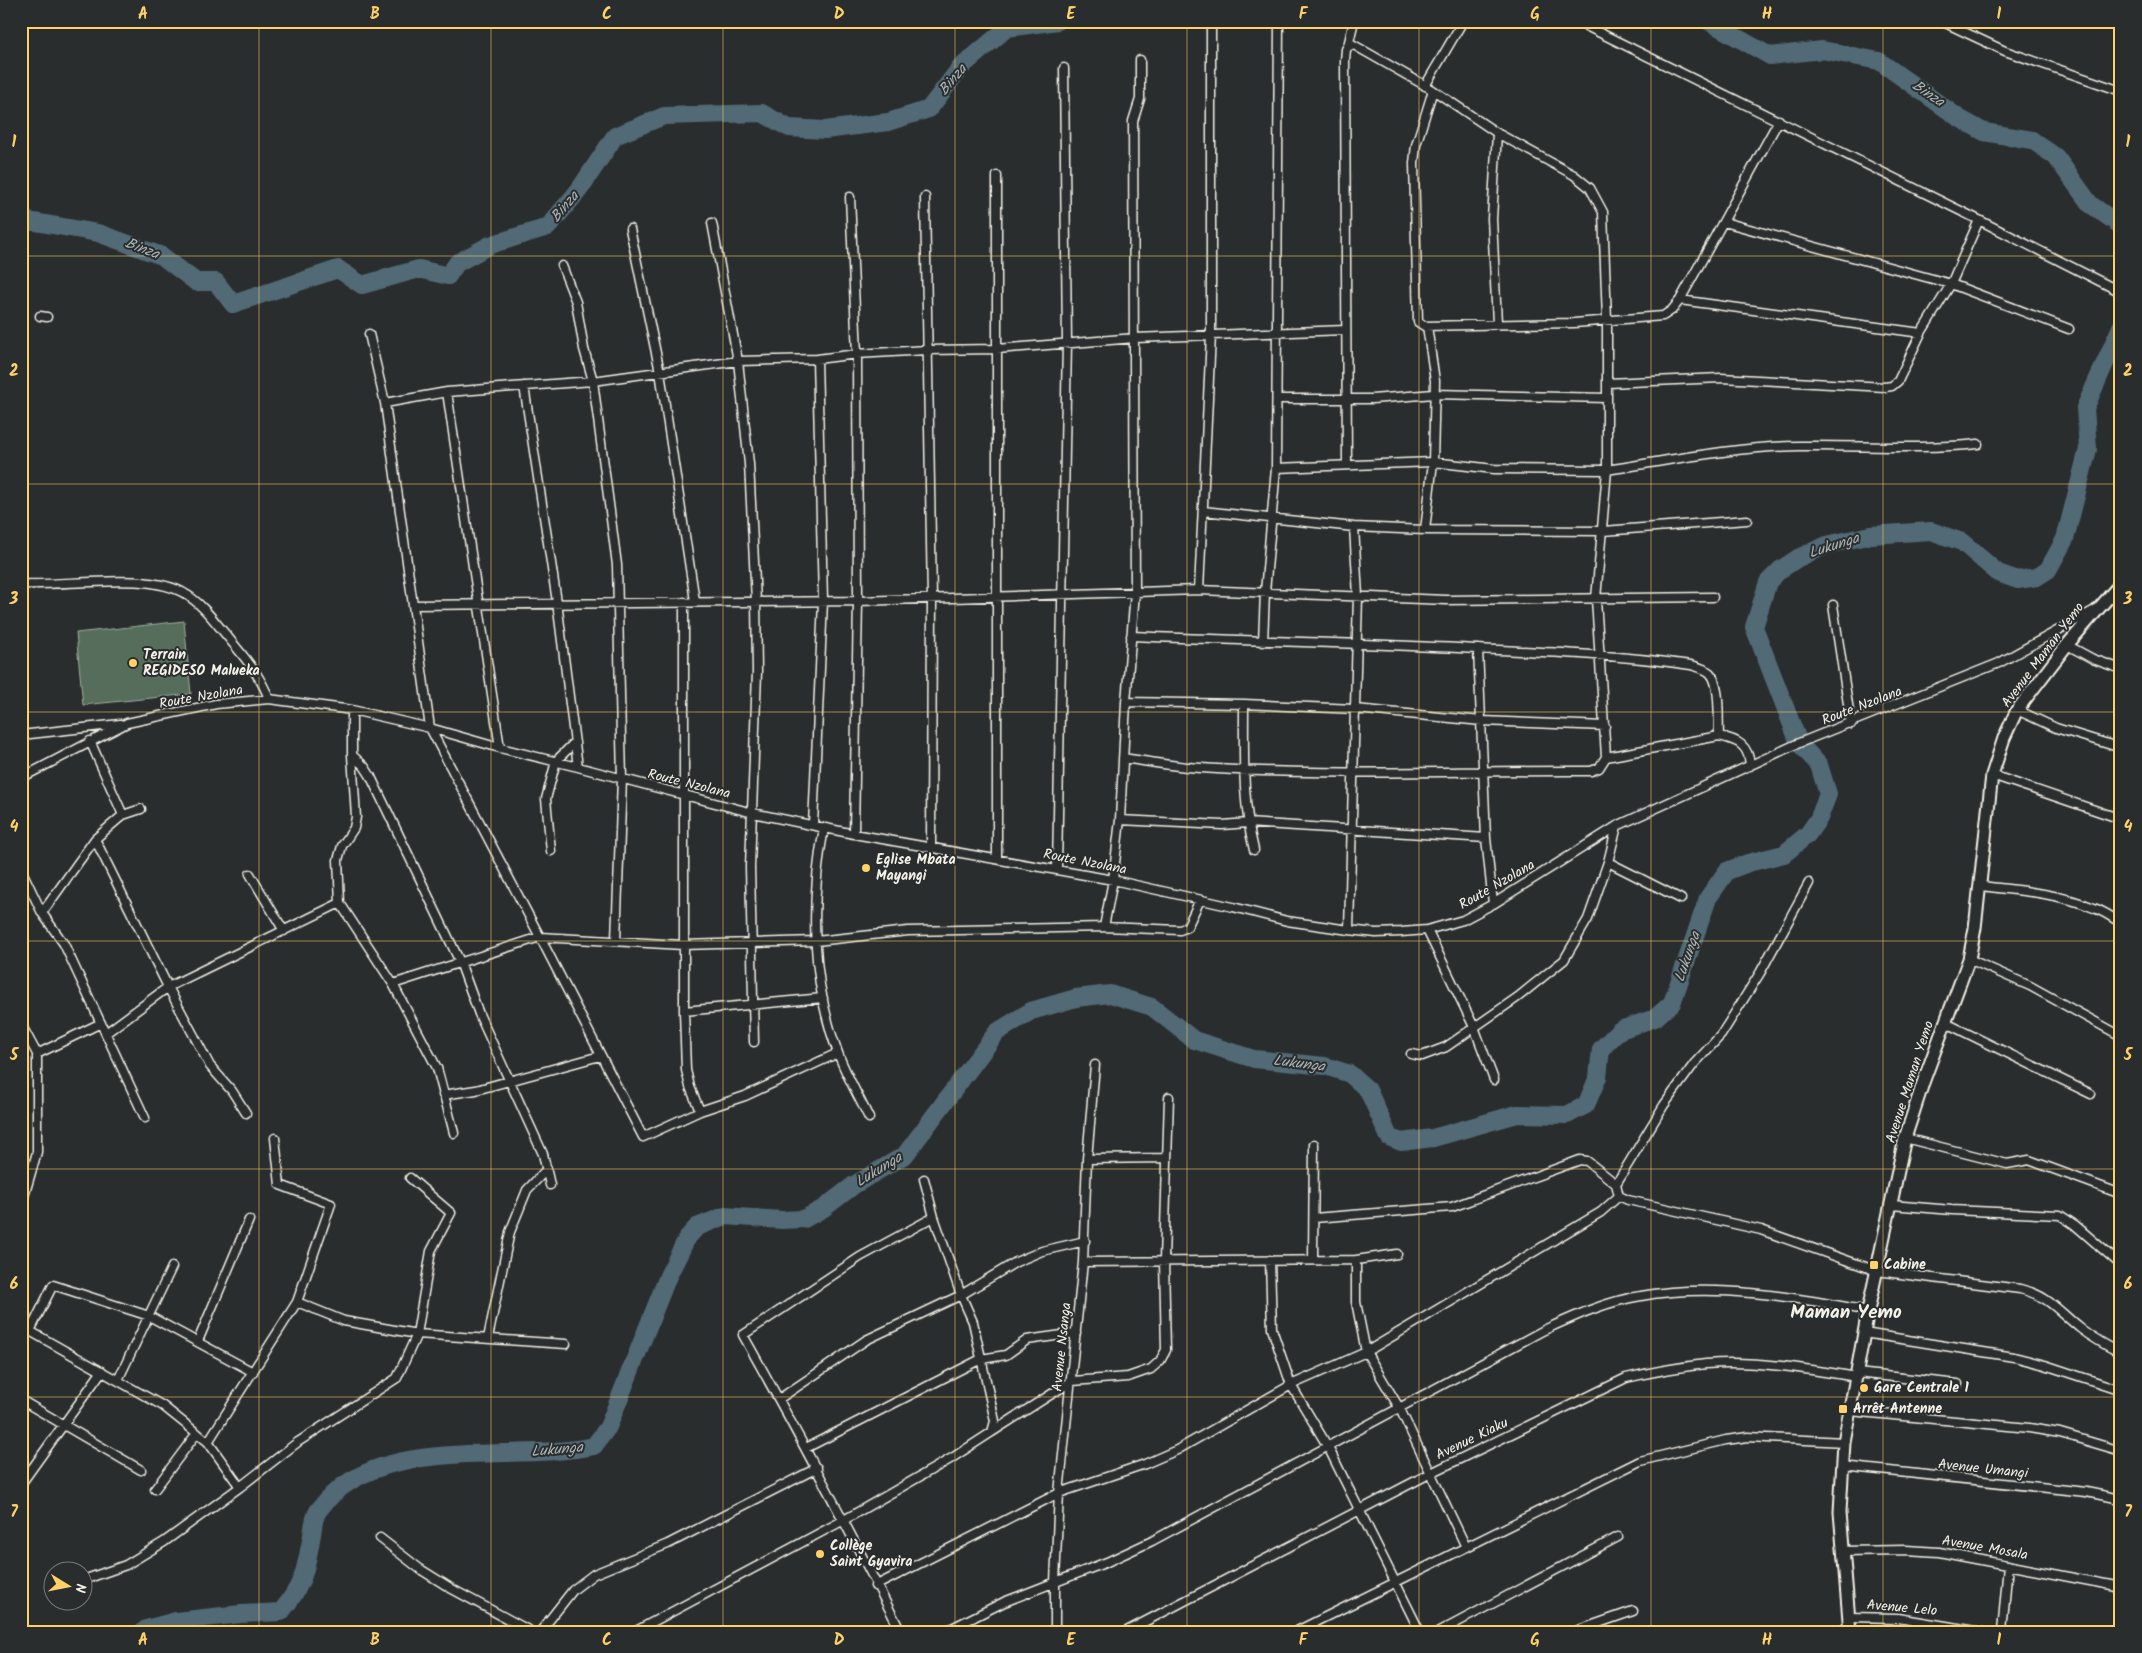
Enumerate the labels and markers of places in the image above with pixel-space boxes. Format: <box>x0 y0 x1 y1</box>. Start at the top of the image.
place label: Terrain REGIDESO Malueka <box>143 644 260 682</box>
marker: Terrain REGIDESO Malueka <box>127 657 139 669</box>
place label: Eglise Mbata Mayangi <box>876 849 956 887</box>
marker: Eglise Mbata Mayangi <box>860 862 872 874</box>
place label: Cabine <box>1884 1254 1926 1276</box>
marker: Cabine <box>1868 1259 1880 1271</box>
place label: Gare Centrale 1 <box>1874 1377 1969 1399</box>
marker: Gare Centrale 1 <box>1858 1382 1870 1394</box>
place label: Arrêt Antenne <box>1853 1398 1942 1420</box>
marker: Arrêt Antenne <box>1837 1403 1849 1415</box>
place label: Collège Saint Gyavira <box>830 1535 913 1573</box>
marker: Collège Saint Gyavira <box>814 1548 826 1560</box>

